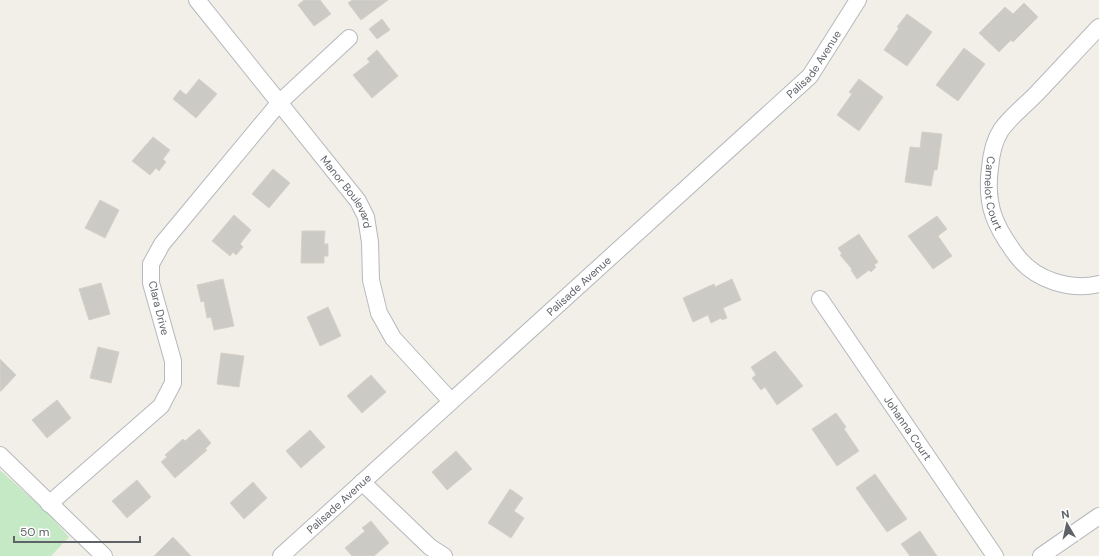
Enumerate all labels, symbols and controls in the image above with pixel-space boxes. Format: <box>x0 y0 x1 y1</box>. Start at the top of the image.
street label: Palisade Avenue <box>783 28 844 101</box>
street label: Manor Boulevard <box>317 153 375 229</box>
street label: Camelot Court <box>982 155 1006 233</box>
street label: Palisade Avenue <box>544 253 614 319</box>
street label: Clara Drive <box>146 279 172 337</box>
street label: Johanna Court <box>881 393 935 463</box>
street label: Palisade Avenue <box>304 471 374 536</box>
north arrow <box>1047 504 1087 544</box>
text: N <box>1060 507 1070 522</box>
scale bar <box>14 518 140 544</box>
text: 50 m <box>20 524 49 540</box>

